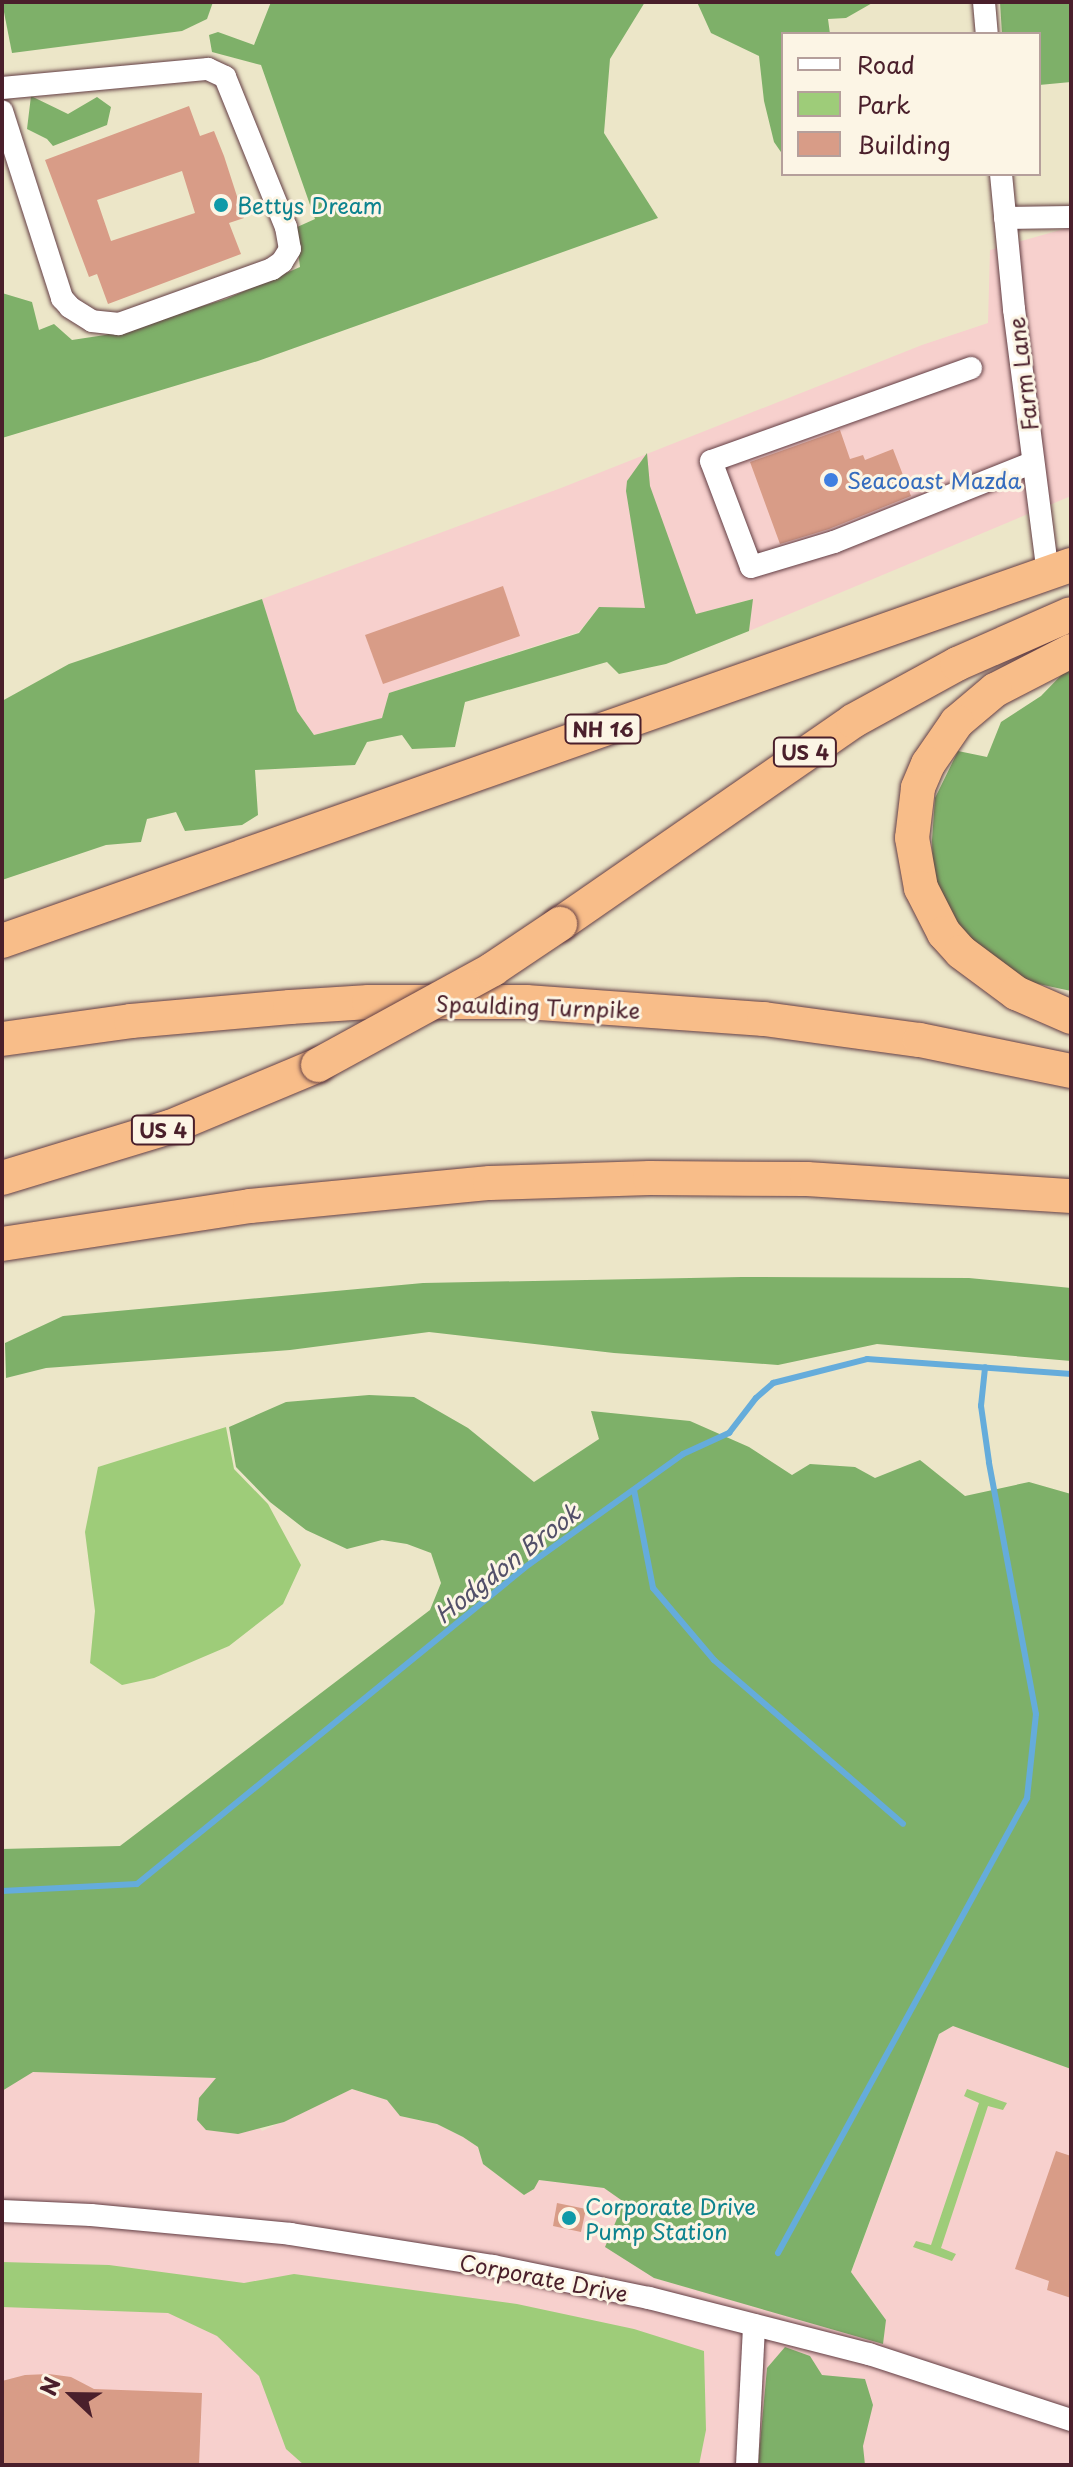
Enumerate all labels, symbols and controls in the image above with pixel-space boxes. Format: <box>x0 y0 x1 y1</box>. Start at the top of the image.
legend <box>781 32 1041 176</box>
text: Road <box>857 46 915 82</box>
text: Park <box>857 86 911 122</box>
text: Building <box>857 126 951 162</box>
place label: Bettys Dream <box>237 192 384 218</box>
marker: Bettys Dream <box>212 196 230 214</box>
street label: Farm Lane <box>1002 316 1042 432</box>
place label: Seacoast Mazda <box>847 467 1020 493</box>
marker: Seacoast Mazda <box>822 471 840 489</box>
road number: NH 16 <box>563 713 643 745</box>
road number: US 4 <box>773 736 837 768</box>
street label: Spaulding Turnpike <box>435 989 641 1023</box>
road number: US 4 <box>131 1114 195 1146</box>
water label: Hodgdon Brook <box>428 1497 586 1629</box>
place label: Corporate Drive Pump Station <box>585 2192 755 2244</box>
marker: Corporate Drive Pump Station <box>560 2209 578 2227</box>
street label: Corporate Drive <box>458 2248 630 2306</box>
north arrow <box>32 2355 112 2435</box>
text: N <box>31 2372 68 2400</box>

